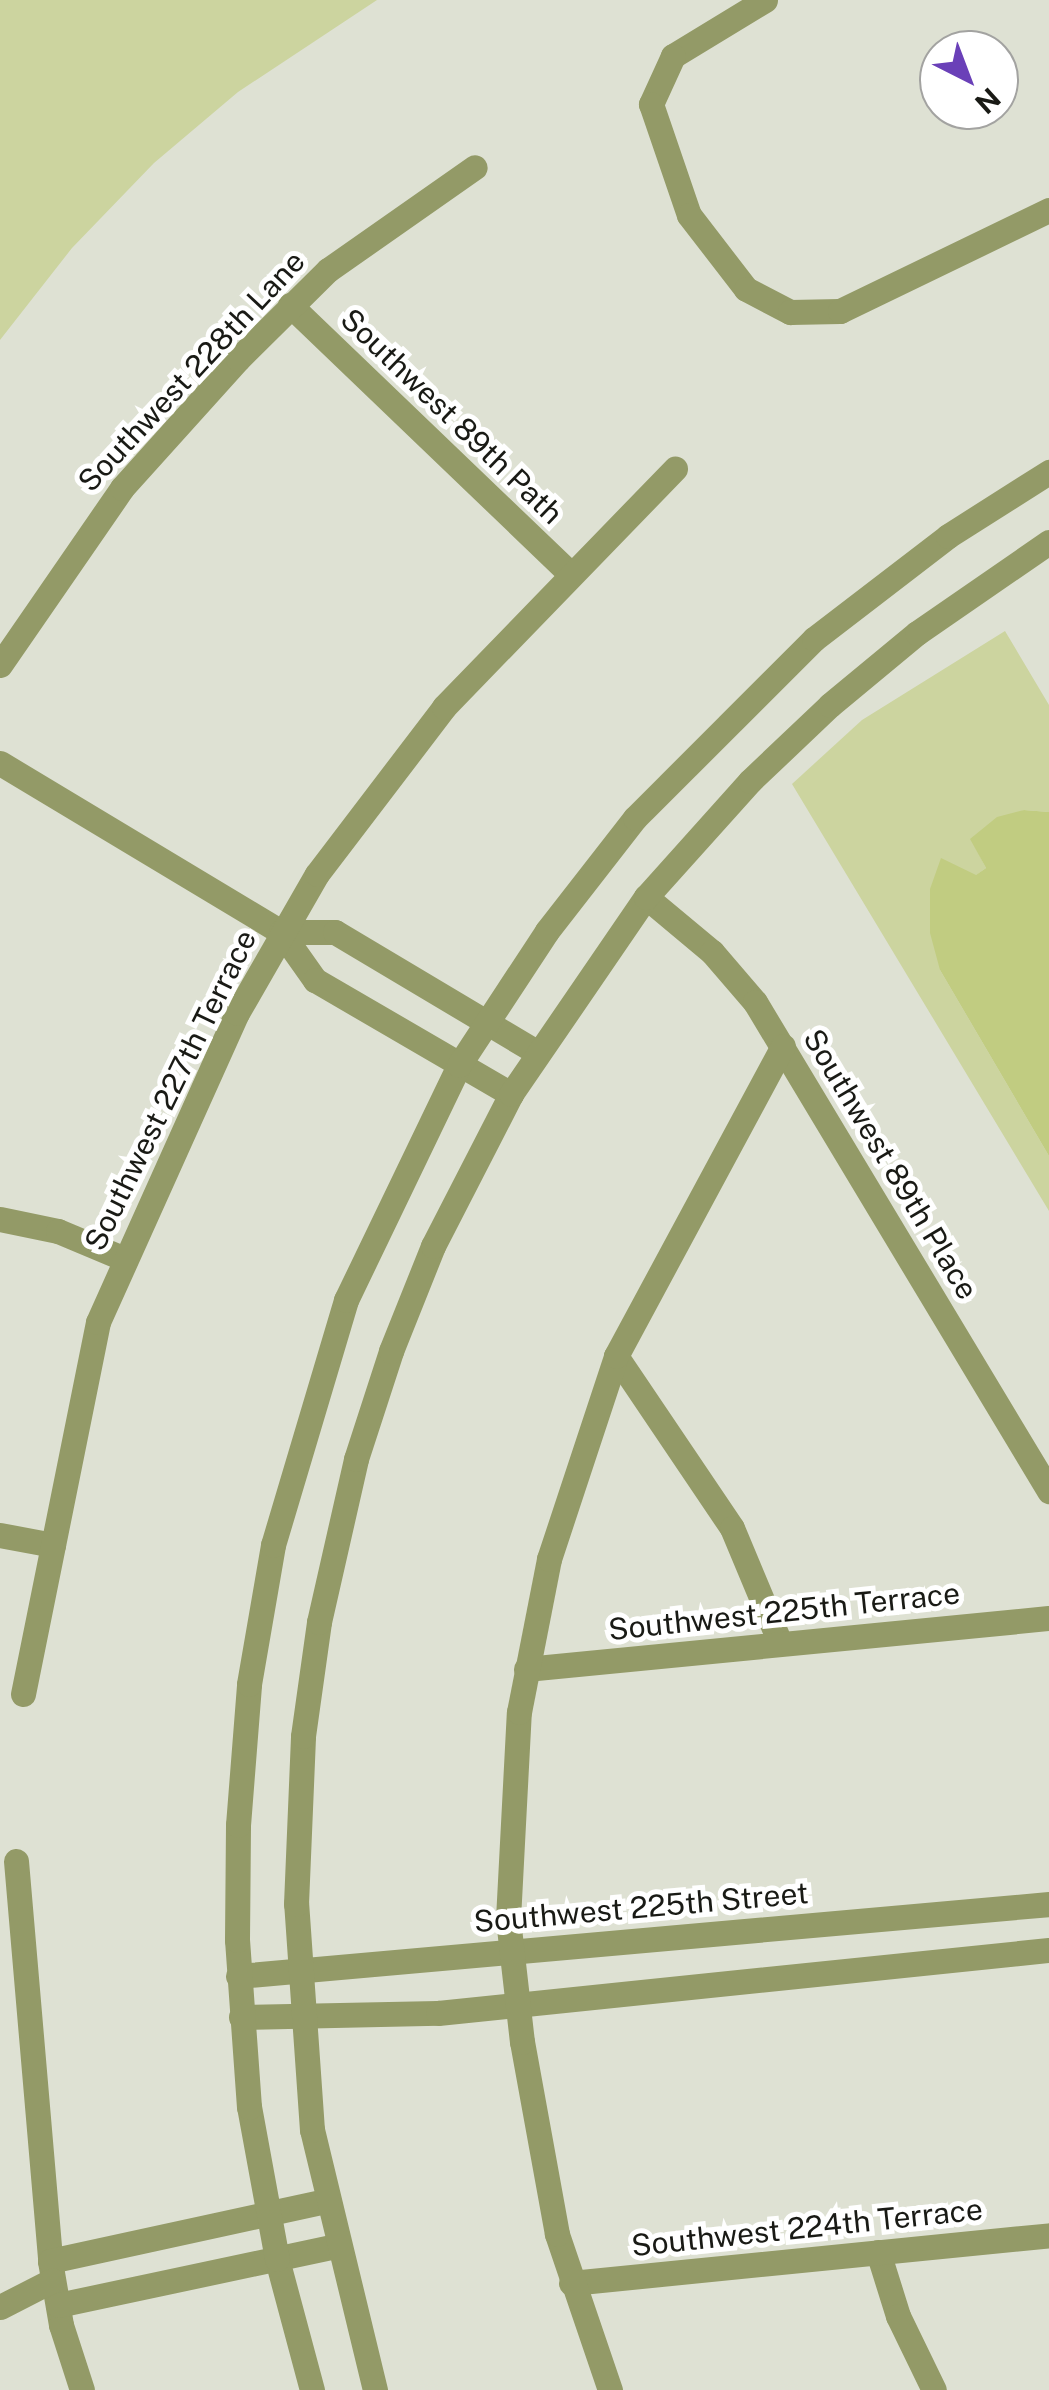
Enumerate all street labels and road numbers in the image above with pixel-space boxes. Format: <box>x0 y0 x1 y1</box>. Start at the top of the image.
street label: Southwest 228th Lane <box>70 243 312 499</box>
street label: Southwest 89th Path <box>334 301 570 531</box>
street label: Southwest 227th Terrace <box>77 924 263 1256</box>
street label: Southwest 89th Place <box>796 1022 986 1306</box>
street label: Southwest 225th Terrace <box>606 1575 962 1647</box>
street label: Southwest 225th Street <box>472 1874 810 1940</box>
street label: Southwest 224th Terrace <box>630 2191 984 2263</box>

